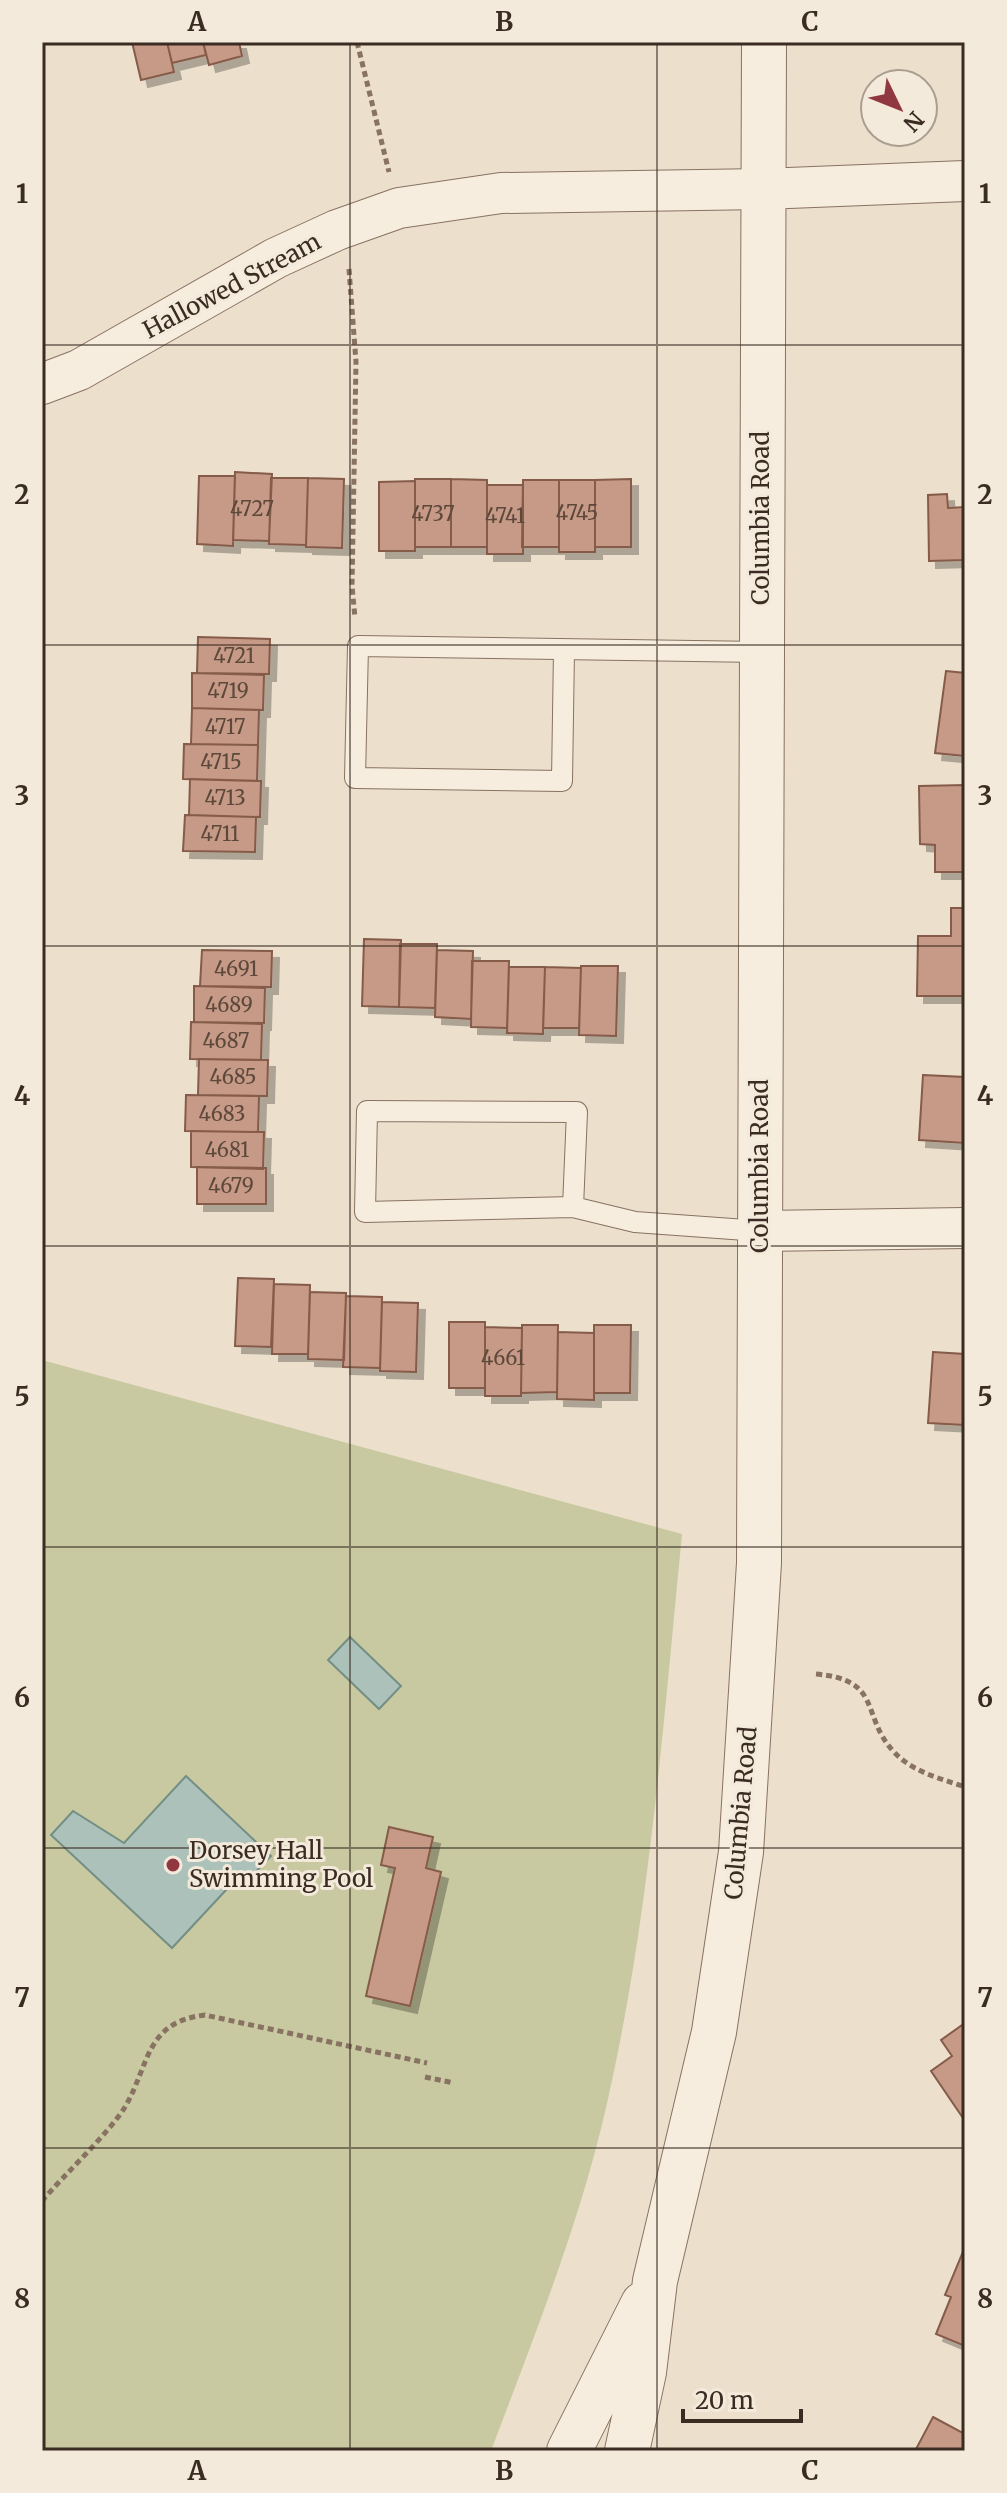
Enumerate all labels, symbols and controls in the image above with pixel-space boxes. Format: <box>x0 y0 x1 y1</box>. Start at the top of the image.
text: A <box>187 5 207 38</box>
text: B <box>495 5 513 38</box>
text: C <box>801 5 819 38</box>
north arrow <box>859 68 939 148</box>
text: N <box>897 106 930 138</box>
text: 1 <box>16 177 28 210</box>
text: 1 <box>979 177 991 210</box>
street label: Hallowed Stream <box>137 226 326 346</box>
street label: Columbia Road <box>745 431 776 605</box>
text: 2 <box>14 478 30 511</box>
text: 2 <box>977 478 993 511</box>
house number: 4727 <box>230 496 274 521</box>
house number: 4745 <box>556 500 598 525</box>
house number: 4737 <box>411 501 455 526</box>
house number: 4741 <box>485 503 525 528</box>
house number: 4721 <box>213 643 255 668</box>
house number: 4719 <box>207 678 249 703</box>
house number: 4717 <box>205 714 245 739</box>
house number: 4715 <box>200 749 242 774</box>
text: 3 <box>15 779 29 812</box>
text: 3 <box>978 779 992 812</box>
house number: 4713 <box>204 785 246 810</box>
house number: 4711 <box>201 821 239 846</box>
house number: 4691 <box>214 956 258 981</box>
house number: 4689 <box>205 992 253 1017</box>
house number: 4687 <box>202 1028 250 1053</box>
house number: 4685 <box>210 1064 256 1089</box>
text: 4 <box>14 1079 31 1112</box>
street label: Columbia Road <box>744 1079 775 1253</box>
text: 4 <box>977 1079 994 1112</box>
house number: 4683 <box>199 1101 245 1126</box>
house number: 4681 <box>205 1137 249 1162</box>
house number: 4679 <box>208 1173 254 1198</box>
house number: 4661 <box>481 1345 525 1370</box>
text: 5 <box>14 1380 30 1413</box>
text: 5 <box>977 1380 993 1413</box>
text: 6 <box>14 1681 30 1714</box>
text: 6 <box>977 1681 993 1714</box>
street label: Columbia Road <box>717 1725 764 1901</box>
place label: Dorsey Hall Swimming Pool <box>189 1835 373 1894</box>
marker: Dorsey Hall Swimming Pool <box>164 1856 182 1874</box>
text: 7 <box>14 1981 30 2014</box>
text: 7 <box>977 1981 993 2014</box>
text: 8 <box>14 2282 30 2315</box>
text: 8 <box>977 2282 993 2315</box>
scale bar <box>683 2373 801 2423</box>
text: 20 m <box>695 2385 754 2416</box>
text: A <box>187 2454 207 2487</box>
text: B <box>495 2454 513 2487</box>
text: C <box>801 2454 819 2487</box>

